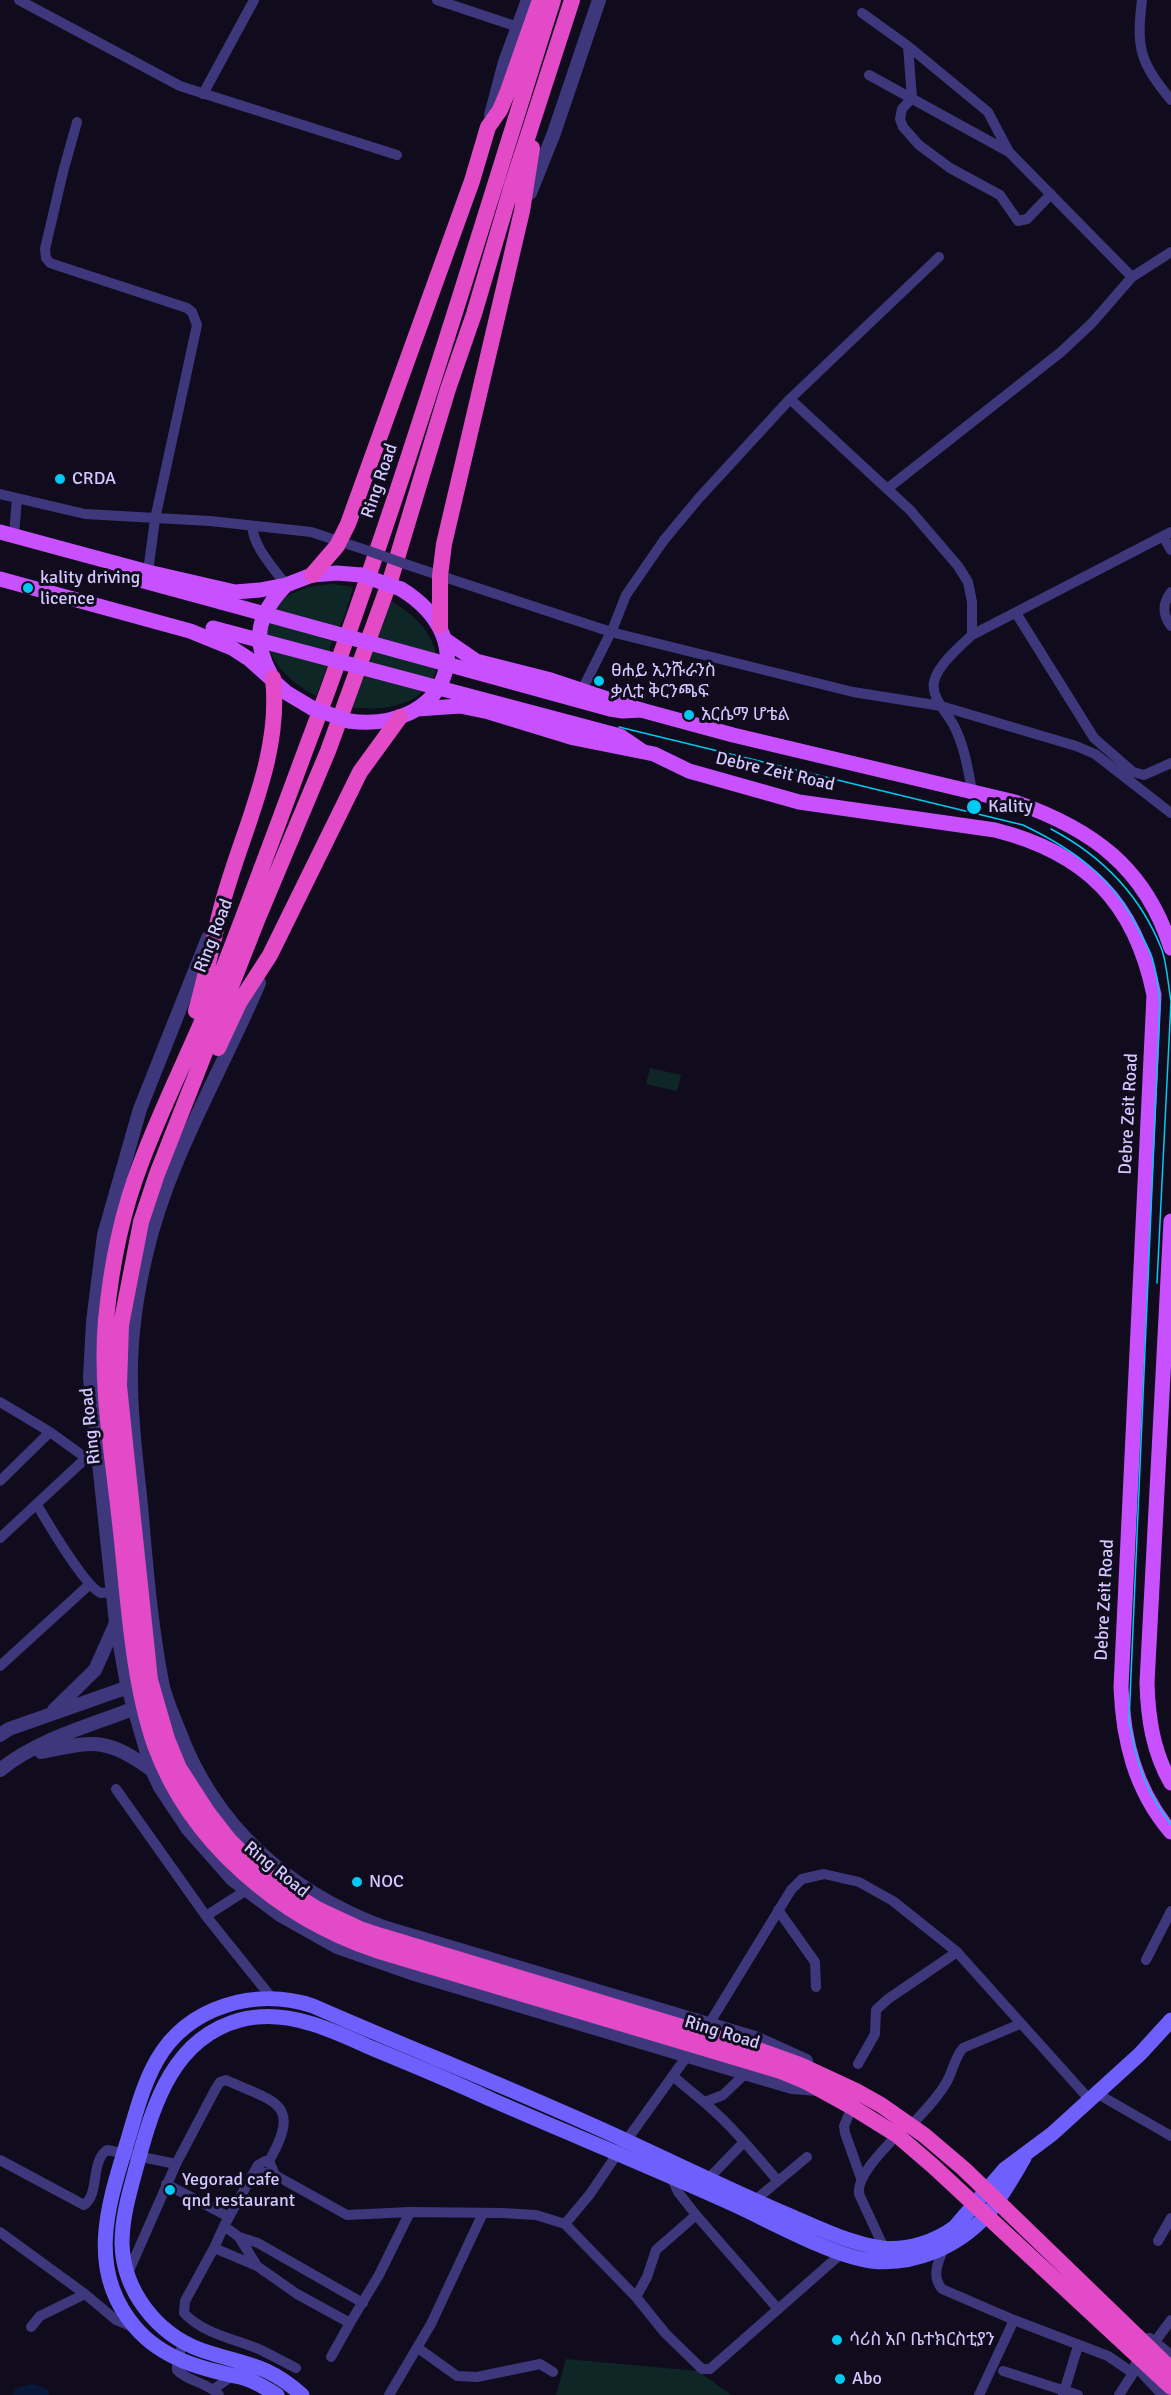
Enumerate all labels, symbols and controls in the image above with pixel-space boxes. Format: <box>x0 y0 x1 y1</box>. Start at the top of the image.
street label: Ring Road <box>357 441 403 521</box>
place label: CRDA <box>72 468 116 490</box>
marker: CRDA <box>53 472 67 486</box>
place label: kality driving licence <box>40 567 140 610</box>
marker: kality driving licence <box>21 581 35 595</box>
place label: ፀሐይ ኢንሹራንስ ቃሊቲ ቅርንጫፍ <box>611 660 716 702</box>
marker: ፀሐይ ኢንሹራንስ ቃሊቲ ቅርንጫፍ <box>592 674 606 688</box>
place label: አርሴማ ሆቴል <box>701 704 790 726</box>
marker: አርሴማ ሆቴል <box>682 708 696 722</box>
street label: Debre Zeit Road <box>713 748 837 796</box>
place label: Kality <box>988 796 1033 818</box>
marker: Kality <box>965 798 983 816</box>
street label: Ring Road <box>190 896 238 976</box>
street label: Debre Zeit Road <box>1115 1053 1143 1175</box>
street label: Ring Road <box>76 1386 106 1466</box>
street label: Debre Zeit Road <box>1091 1539 1119 1661</box>
street label: Ring Road <box>239 1837 313 1903</box>
place label: NOC <box>369 1871 404 1893</box>
marker: NOC <box>350 1875 364 1889</box>
street label: Ring Road <box>682 2011 762 2055</box>
place label: Yegorad cafe qnd restaurant <box>182 2169 295 2212</box>
marker: Yegorad cafe qnd restaurant <box>163 2183 177 2197</box>
place label: ሳሪስ አቦ ቤተክርስቲያን <box>849 2329 994 2351</box>
marker: ሳሪስ አቦ ቤተክርስቲያን <box>830 2333 844 2347</box>
place label: Abo <box>852 2368 882 2390</box>
marker: Abo <box>833 2372 847 2386</box>

